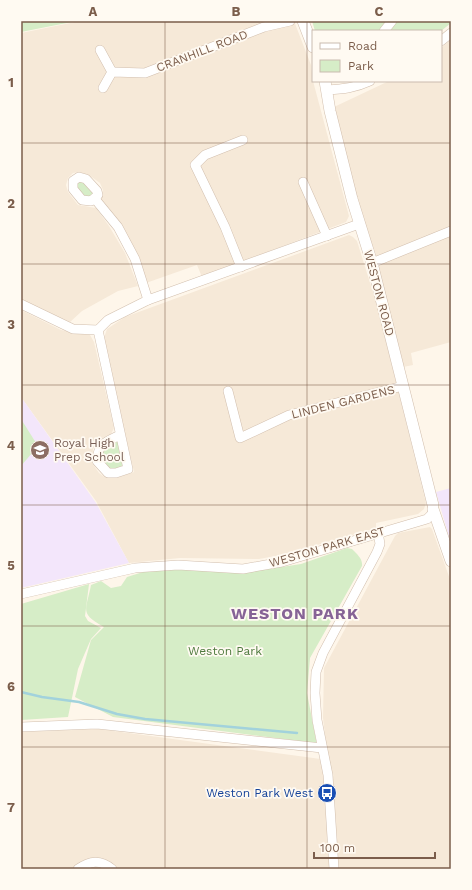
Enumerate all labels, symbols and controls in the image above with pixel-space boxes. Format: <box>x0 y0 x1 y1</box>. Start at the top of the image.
text: A <box>89 4 98 19</box>
text: B <box>232 4 241 19</box>
text: C <box>375 4 384 19</box>
street label: CRANHILL ROAD <box>154 27 250 75</box>
legend <box>312 30 442 82</box>
text: Road <box>348 39 377 53</box>
text: Park <box>348 59 374 73</box>
text: 1 <box>8 75 14 90</box>
text: 2 <box>7 196 15 211</box>
street label: WESTON ROAD <box>361 248 397 338</box>
text: 3 <box>7 317 15 332</box>
street label: LINDEN GARDENS <box>290 382 396 422</box>
place label: Royal High Prep School <box>54 436 125 464</box>
text: 4 <box>7 438 16 453</box>
school or university icon: Royal High Prep School <box>29 439 51 461</box>
street label: WESTON PARK EAST <box>267 524 387 570</box>
text: 5 <box>7 558 15 573</box>
district label: WESTON PARK <box>231 604 359 623</box>
park label: Weston Park <box>188 644 262 658</box>
text: 6 <box>7 679 15 694</box>
bus stop icon: Weston Park West <box>316 782 338 804</box>
place label: Weston Park West <box>206 786 313 800</box>
text: 7 <box>7 800 15 815</box>
scale bar <box>314 834 435 860</box>
text: 100 m <box>320 841 355 855</box>

